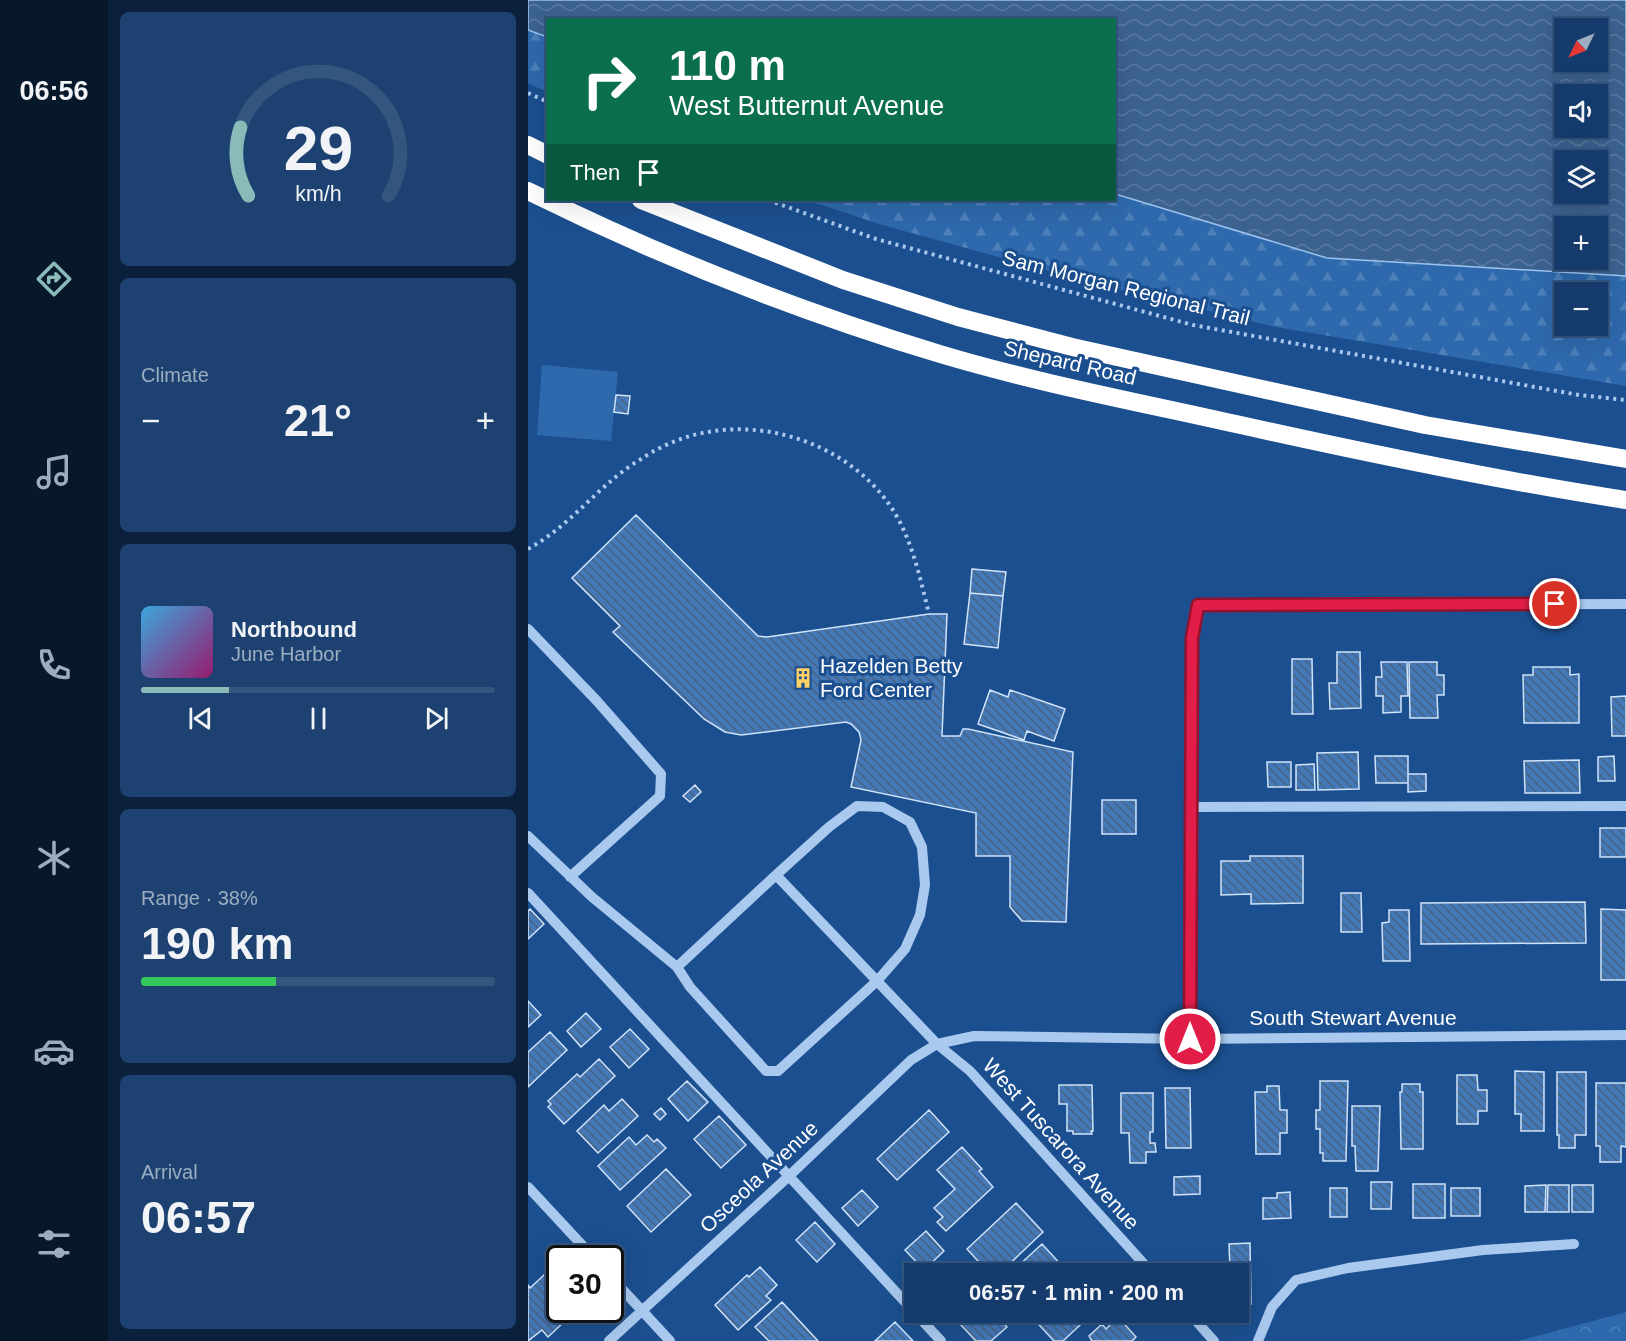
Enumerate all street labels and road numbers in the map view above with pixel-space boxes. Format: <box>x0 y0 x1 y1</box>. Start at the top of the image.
street label: Sam Morgan Regional Trail <box>1000 246 1252 329</box>
street label: Shepard Road <box>1002 336 1139 389</box>
street label: South Stewart Avenue <box>1249 1006 1457 1029</box>
street label: West Tuscarora Avenue <box>978 1053 1144 1234</box>
street label: Osceola Avenue <box>695 1116 822 1237</box>

